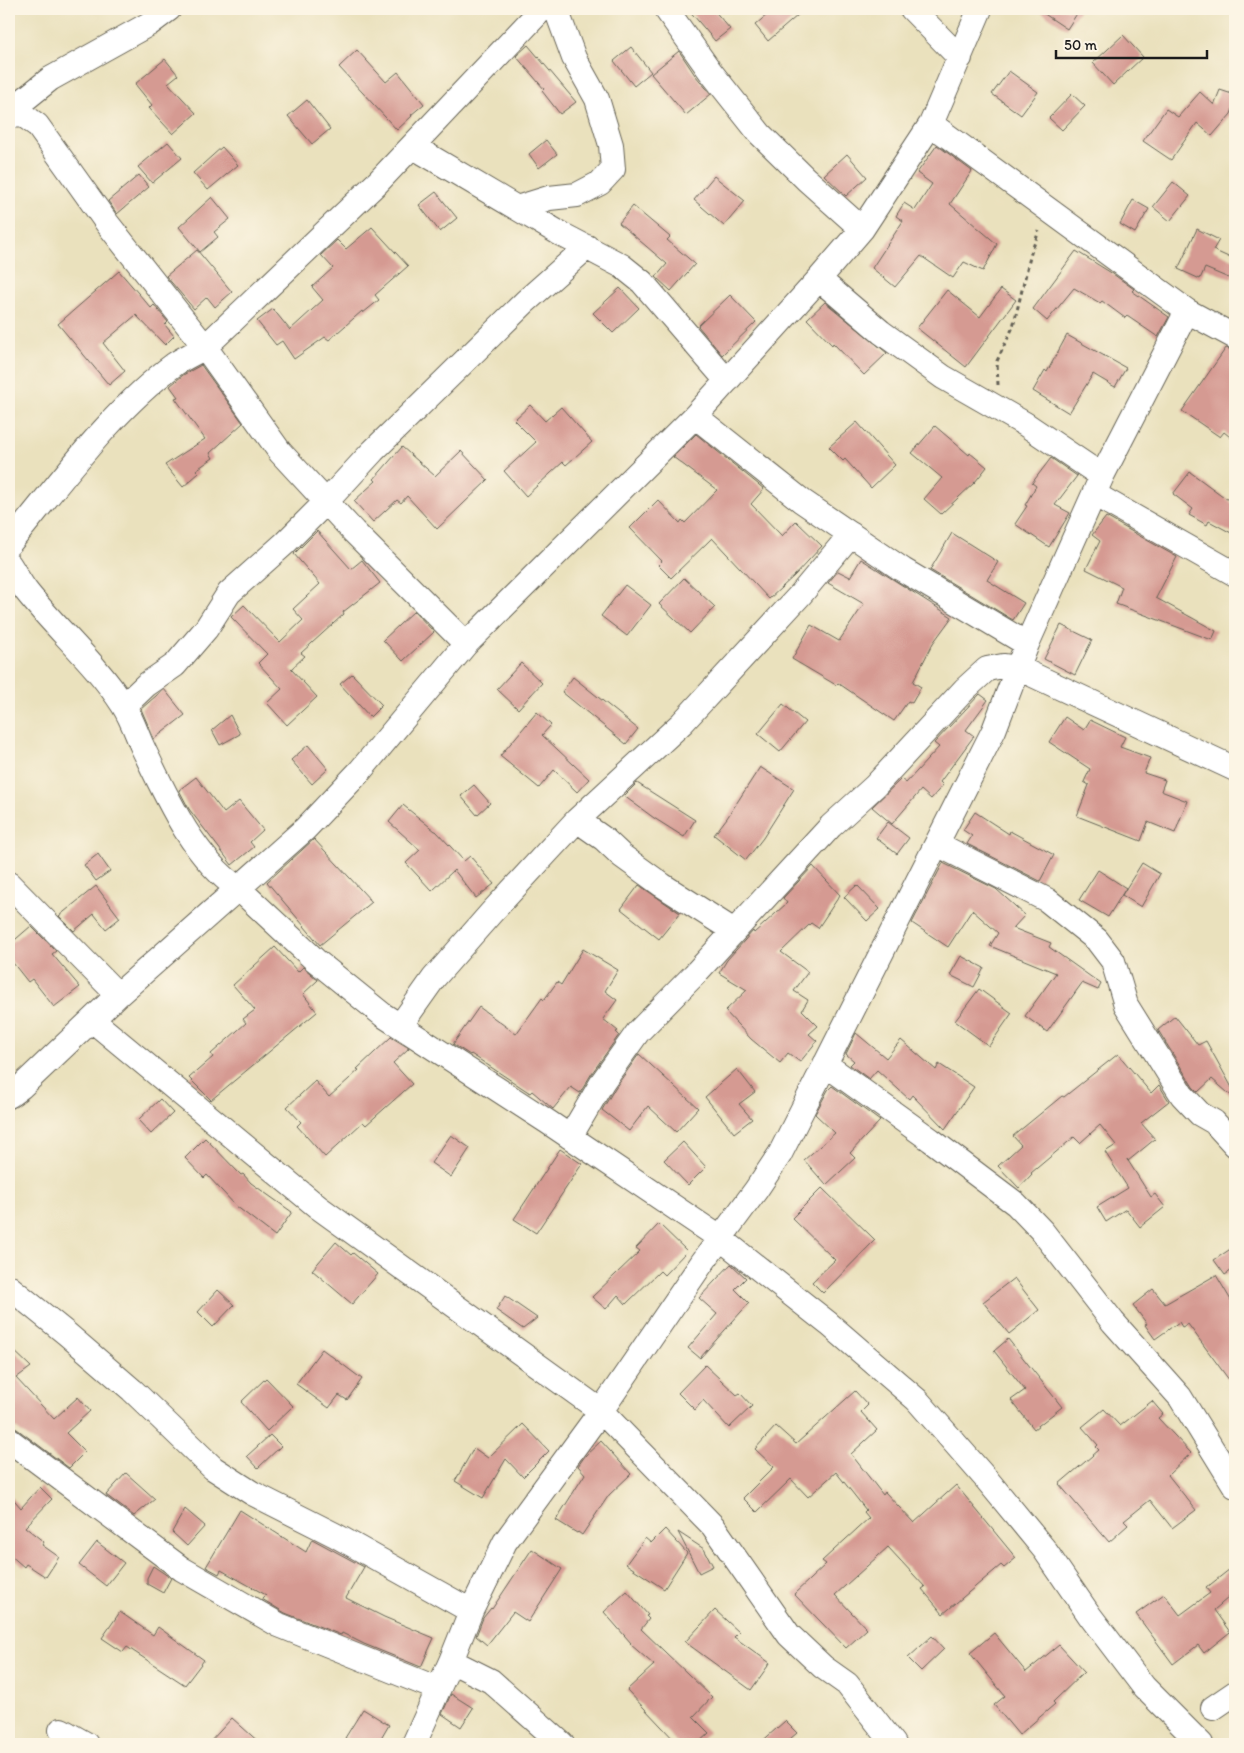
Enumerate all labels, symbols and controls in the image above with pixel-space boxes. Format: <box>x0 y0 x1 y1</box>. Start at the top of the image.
scale bar <box>1056 28 1208 60</box>
text: 50 m <box>1064 36 1097 54</box>

